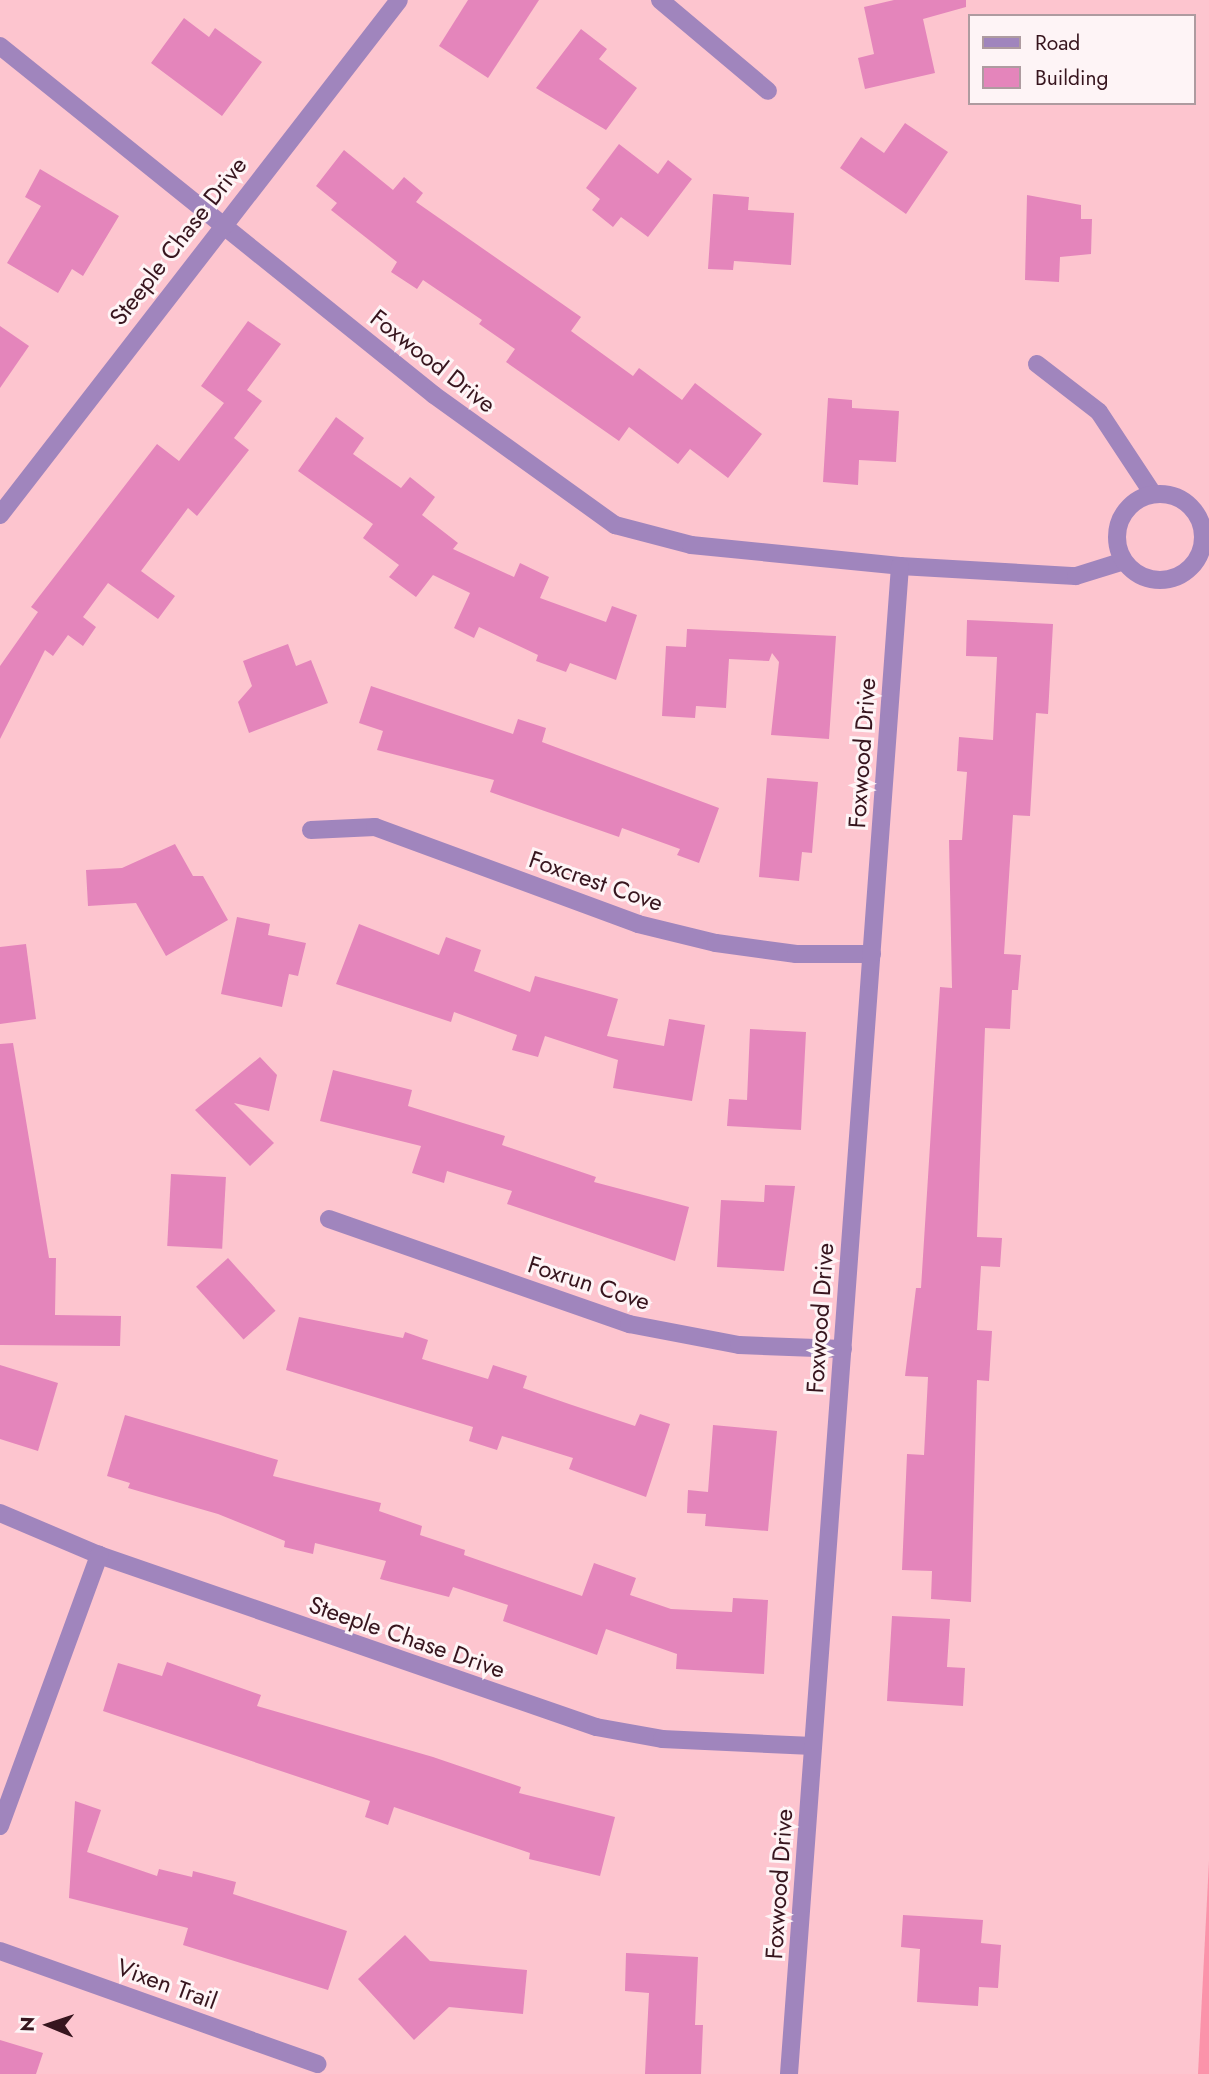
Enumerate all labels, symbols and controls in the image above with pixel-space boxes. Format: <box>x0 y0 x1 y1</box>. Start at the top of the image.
legend <box>968 14 1195 105</box>
text: Road <box>1035 28 1080 58</box>
text: Building <box>1035 63 1108 93</box>
street label: Steeple Chase Drive <box>103 151 253 331</box>
street label: Foxwood Drive <box>365 303 501 419</box>
street label: Foxwood Drive <box>842 677 882 829</box>
street label: Foxcrest Cove <box>525 845 667 917</box>
street label: Foxwood Drive <box>800 1242 840 1394</box>
street label: Foxrun Cove <box>524 1250 654 1316</box>
street label: Steeple Chase Drive <box>305 1590 509 1684</box>
street label: Foxwood Drive <box>759 1808 799 1960</box>
street label: Vixen Trail <box>113 1953 221 2015</box>
north arrow <box>14 1990 84 2060</box>
text: N <box>14 2016 41 2032</box>

